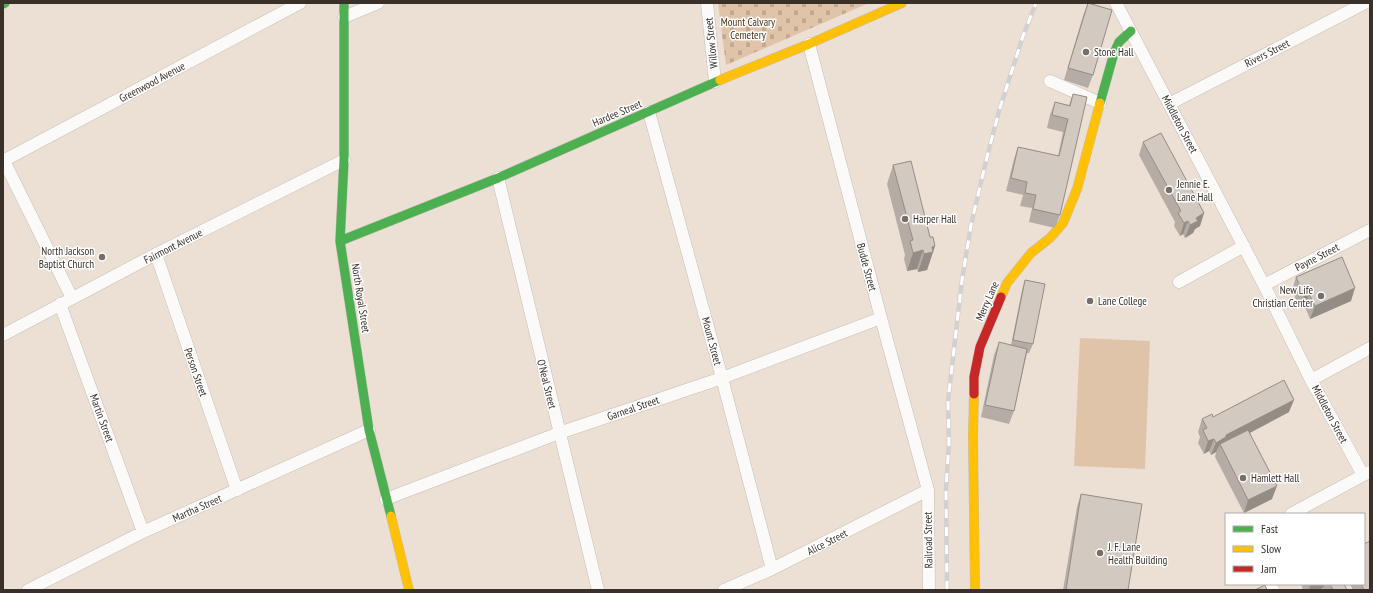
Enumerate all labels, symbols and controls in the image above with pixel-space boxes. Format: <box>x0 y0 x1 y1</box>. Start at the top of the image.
park label: Mount Calvary Cemetery <box>721 15 776 42</box>
street label: Willow Street <box>701 17 721 69</box>
street label: Rivers Street <box>1242 36 1292 70</box>
place label: Stone Hall <box>1094 45 1134 59</box>
marker: Stone Hall <box>1081 47 1091 57</box>
street label: Greenwood Avenue <box>117 59 188 105</box>
street label: Middleton Street <box>1159 93 1201 155</box>
street label: Hardee Street <box>590 96 644 130</box>
place label: Jennie E. Lane Hall <box>1176 177 1213 204</box>
marker: Jennie E. Lane Hall <box>1164 185 1174 195</box>
place label: Harper Hall <box>913 212 957 226</box>
marker: Harper Hall <box>900 214 910 224</box>
street label: Fairmont Avenue <box>141 225 205 267</box>
street label: Payne Street <box>1293 240 1341 274</box>
street label: Budde Street <box>854 241 880 293</box>
place label: North Jackson Baptist Church <box>39 244 94 271</box>
marker: North Jackson Baptist Church <box>97 252 107 262</box>
street label: North Royal Street <box>349 262 373 334</box>
street label: Merry Lane <box>972 279 1002 323</box>
place label: New Life Christian Center <box>1252 283 1313 310</box>
marker: New Life Christian Center <box>1316 291 1326 301</box>
place label: Lane College <box>1098 294 1147 308</box>
marker: Lane College <box>1085 296 1095 306</box>
street label: Mount Street <box>699 315 725 367</box>
street label: Person Street <box>181 346 211 398</box>
street label: O'Neal Street <box>534 358 560 410</box>
street label: Middleton Street <box>1309 383 1351 445</box>
street label: Martin Street <box>87 392 117 444</box>
street label: Garneal Street <box>605 393 661 423</box>
place label: Hamlett Hall <box>1251 471 1300 485</box>
marker: Hamlett Hall <box>1238 473 1248 483</box>
street label: Martha Street <box>170 491 224 525</box>
street label: Railroad Street <box>921 512 935 568</box>
legend <box>1225 513 1365 585</box>
text: Fast <box>1261 521 1279 536</box>
street label: Alice Street <box>804 526 850 558</box>
place label: J. F. Lane Health Building <box>1107 540 1167 567</box>
text: Slow <box>1261 541 1282 556</box>
marker: J. F. Lane Health Building <box>1095 548 1105 558</box>
text: Jam <box>1260 561 1277 576</box>

